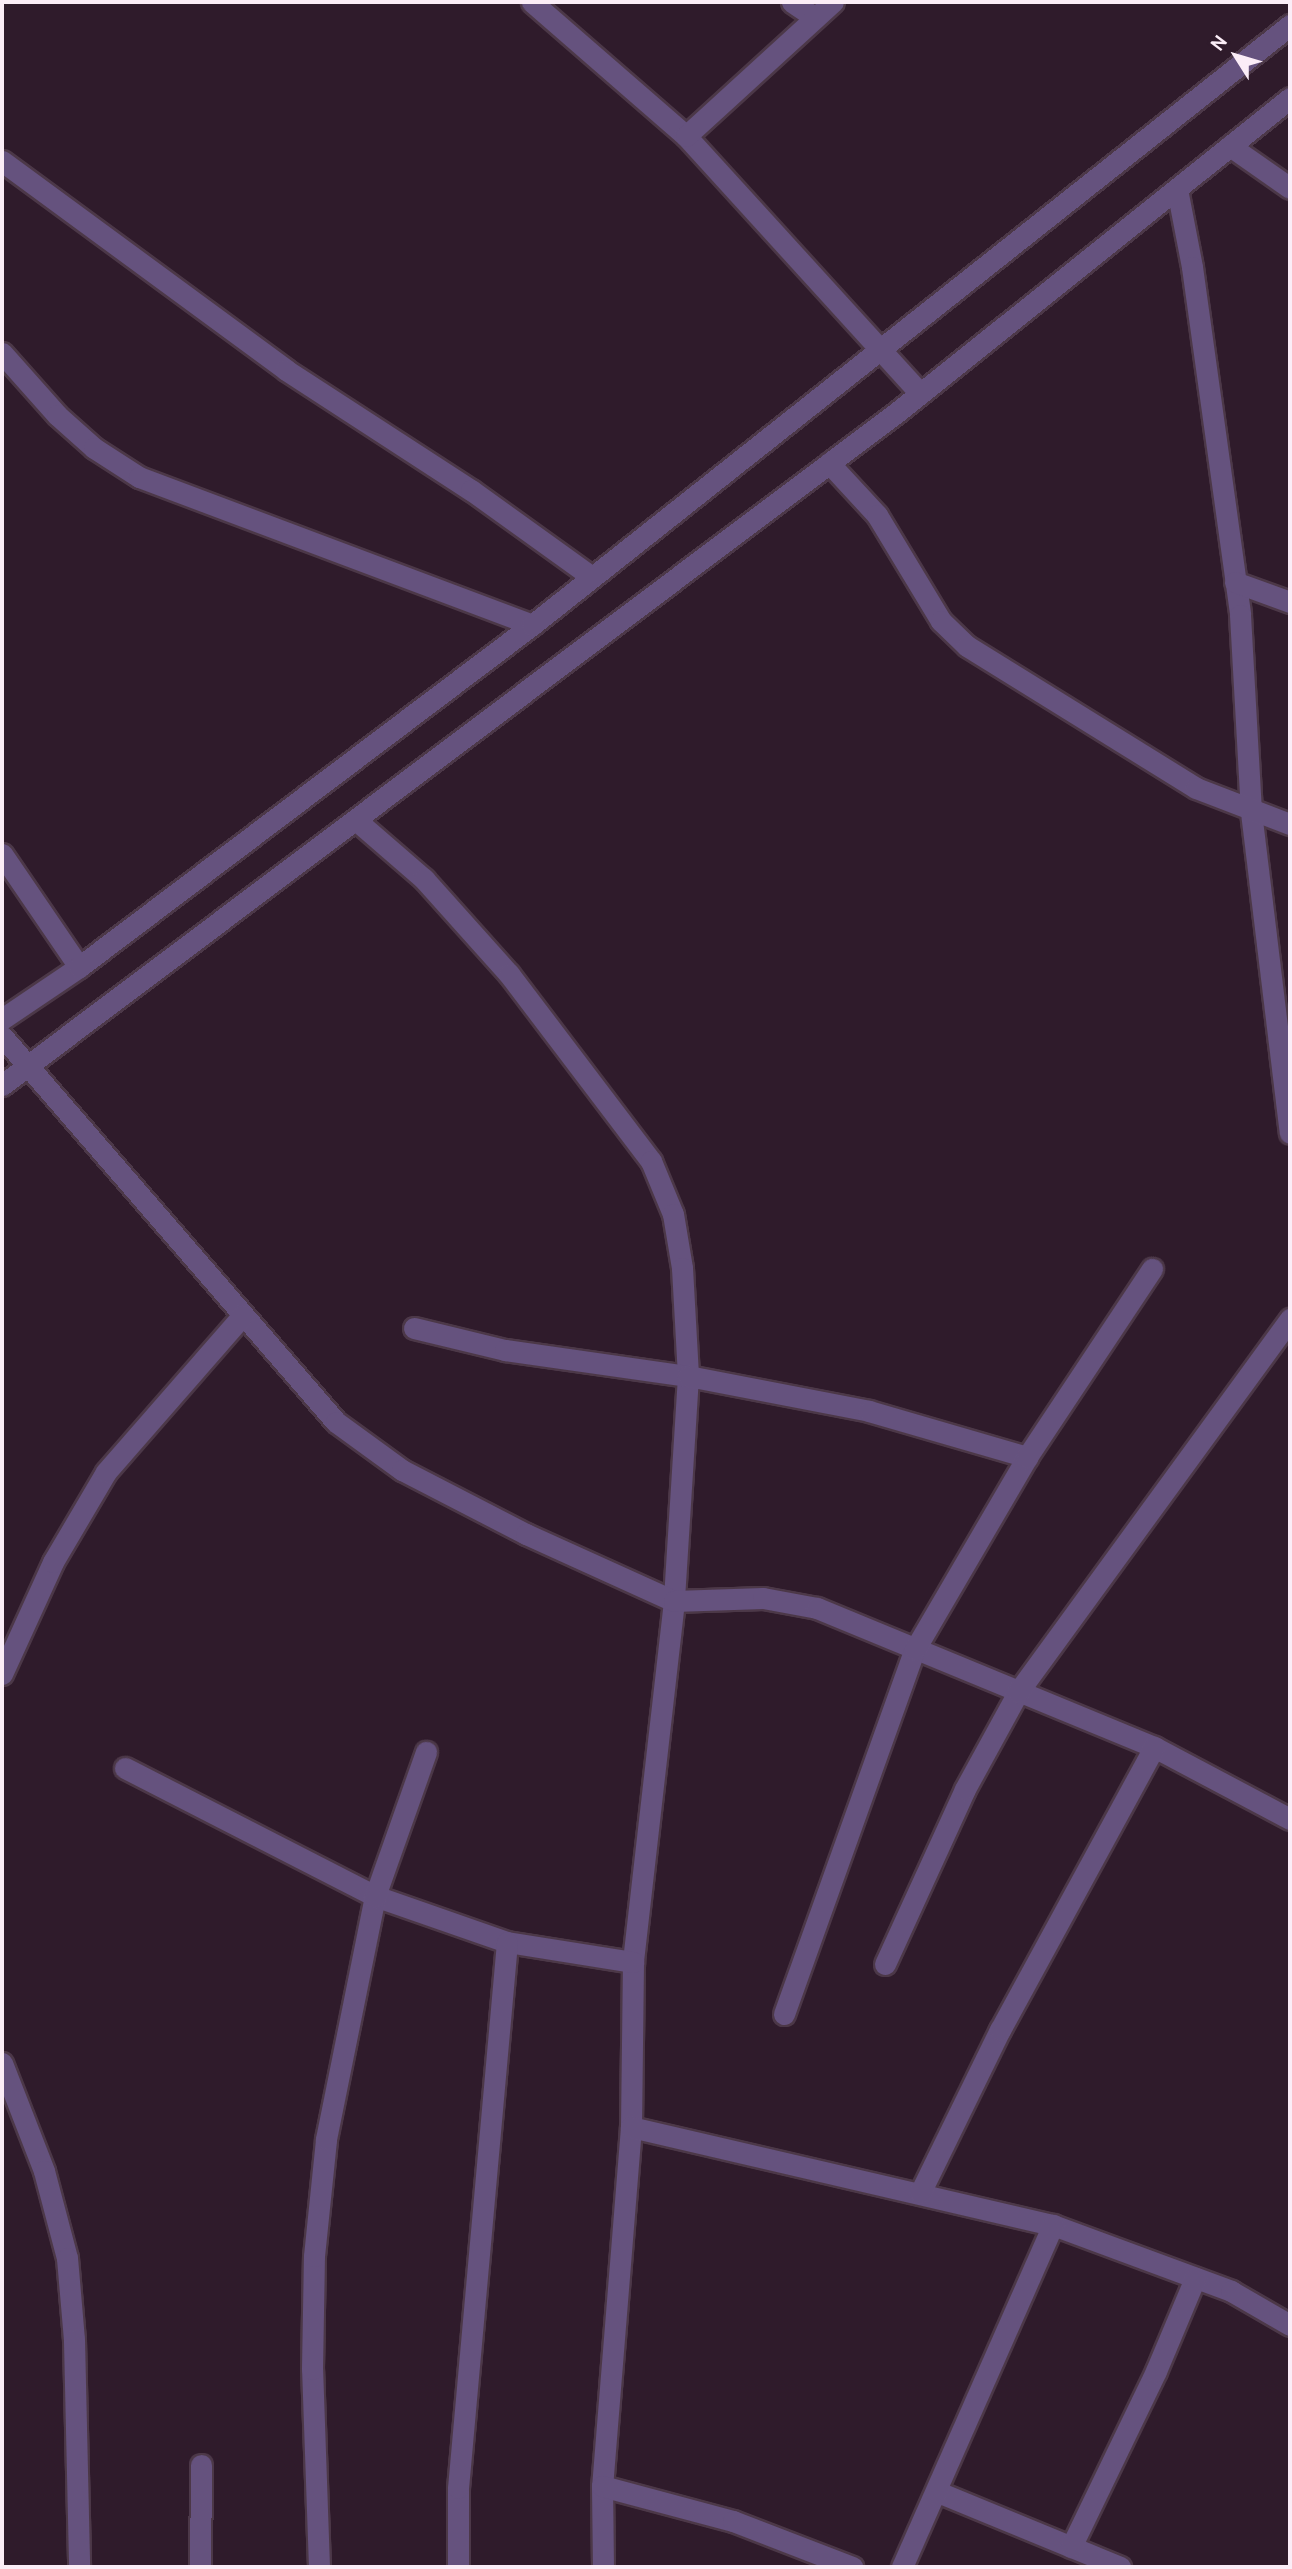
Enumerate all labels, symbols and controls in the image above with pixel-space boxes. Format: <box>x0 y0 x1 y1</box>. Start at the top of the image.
north arrow <box>1201 21 1271 91</box>
text: N <box>1206 31 1232 55</box>

